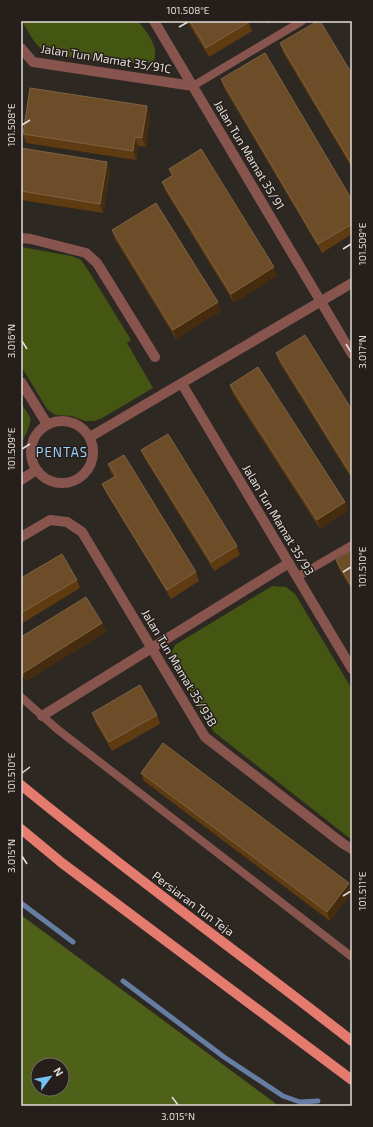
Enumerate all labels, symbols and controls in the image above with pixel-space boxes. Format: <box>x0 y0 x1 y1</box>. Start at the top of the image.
text: 101.508°E <box>167 4 210 16</box>
street label: Jalan Tun Mamat 35/91C <box>40 41 173 75</box>
street label: Jalan Tun Mamat 35/91 <box>212 97 288 212</box>
text: 101.508°E <box>5 103 17 146</box>
text: 101.509°E <box>356 222 368 265</box>
text: 3.016°N <box>5 324 17 358</box>
text: 3.017°N <box>356 335 368 369</box>
text: 101.509°E <box>5 427 17 470</box>
district label: PENTAS <box>36 444 88 460</box>
street label: Jalan Tun Mamat 35/93 <box>240 461 318 577</box>
text: 101.510°E <box>356 546 368 587</box>
street label: Jalan Tun Mamat 35/93B <box>139 606 220 729</box>
text: 101.510°E <box>5 752 17 793</box>
text: 3.015°N <box>5 839 17 873</box>
street label: Persiaran Tun Teja <box>149 868 237 939</box>
text: 101.511°E <box>356 871 368 910</box>
north arrow <box>30 1057 70 1097</box>
text: N <box>51 1065 67 1078</box>
text: 3.015°N <box>161 1110 195 1122</box>

